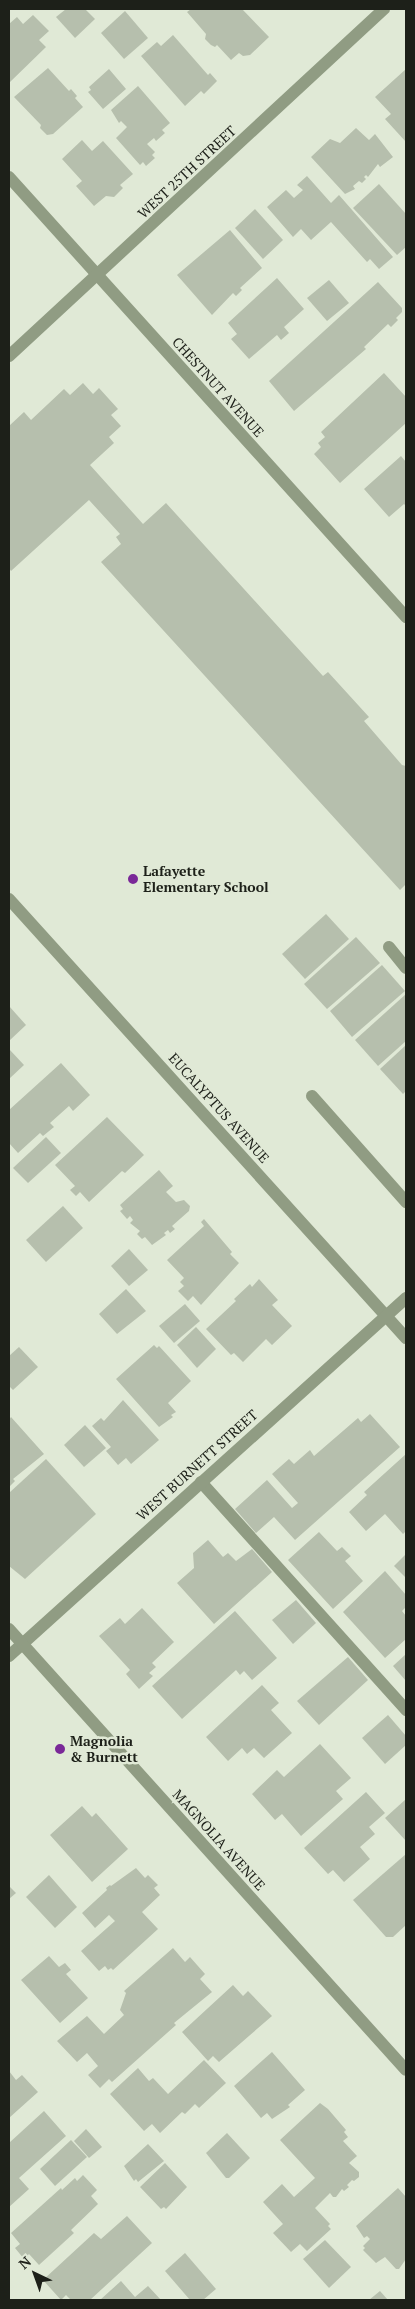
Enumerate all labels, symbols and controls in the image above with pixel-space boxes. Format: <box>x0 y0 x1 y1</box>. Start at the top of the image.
street label: WEST 25TH STREET <box>134 122 240 222</box>
street label: CHESTNUT AVENUE <box>169 333 267 441</box>
place label: Lafayette Elementary School <box>143 863 269 896</box>
marker: Lafayette Elementary School <box>127 873 139 885</box>
street label: EUCALYPTUS AVENUE <box>165 1050 273 1166</box>
street label: WEST BURNETT STREET <box>133 1406 261 1524</box>
place label: Magnolia & Burnett <box>70 1733 138 1765</box>
marker: Magnolia & Burnett <box>54 1743 66 1755</box>
street label: MAGNOLIA AVENUE <box>169 1786 269 1894</box>
north arrow <box>10 2249 60 2299</box>
text: N <box>14 2252 35 2273</box>

